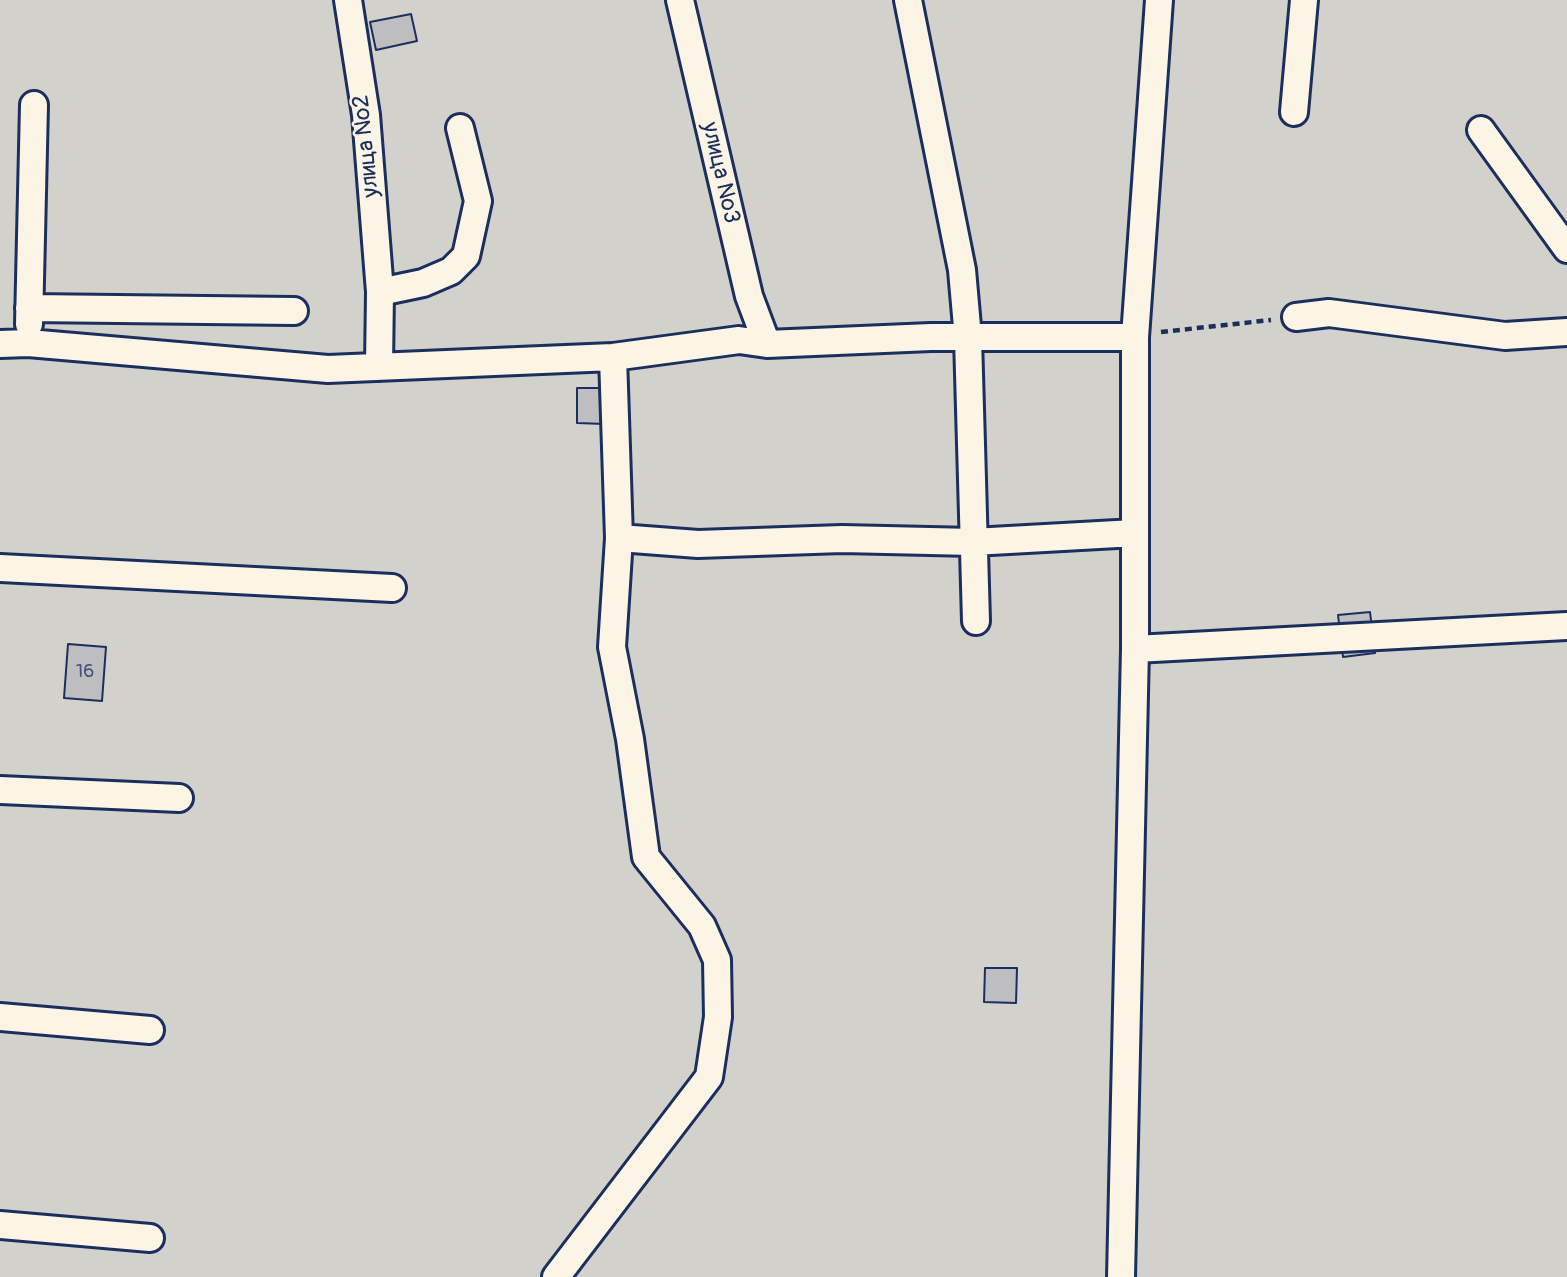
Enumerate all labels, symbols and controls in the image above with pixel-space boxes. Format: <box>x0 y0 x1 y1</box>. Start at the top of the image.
street label: улица №2 <box>348 93 386 199</box>
street label: улица №3 <box>695 120 745 226</box>
house number: 16 <box>76 661 94 683</box>

